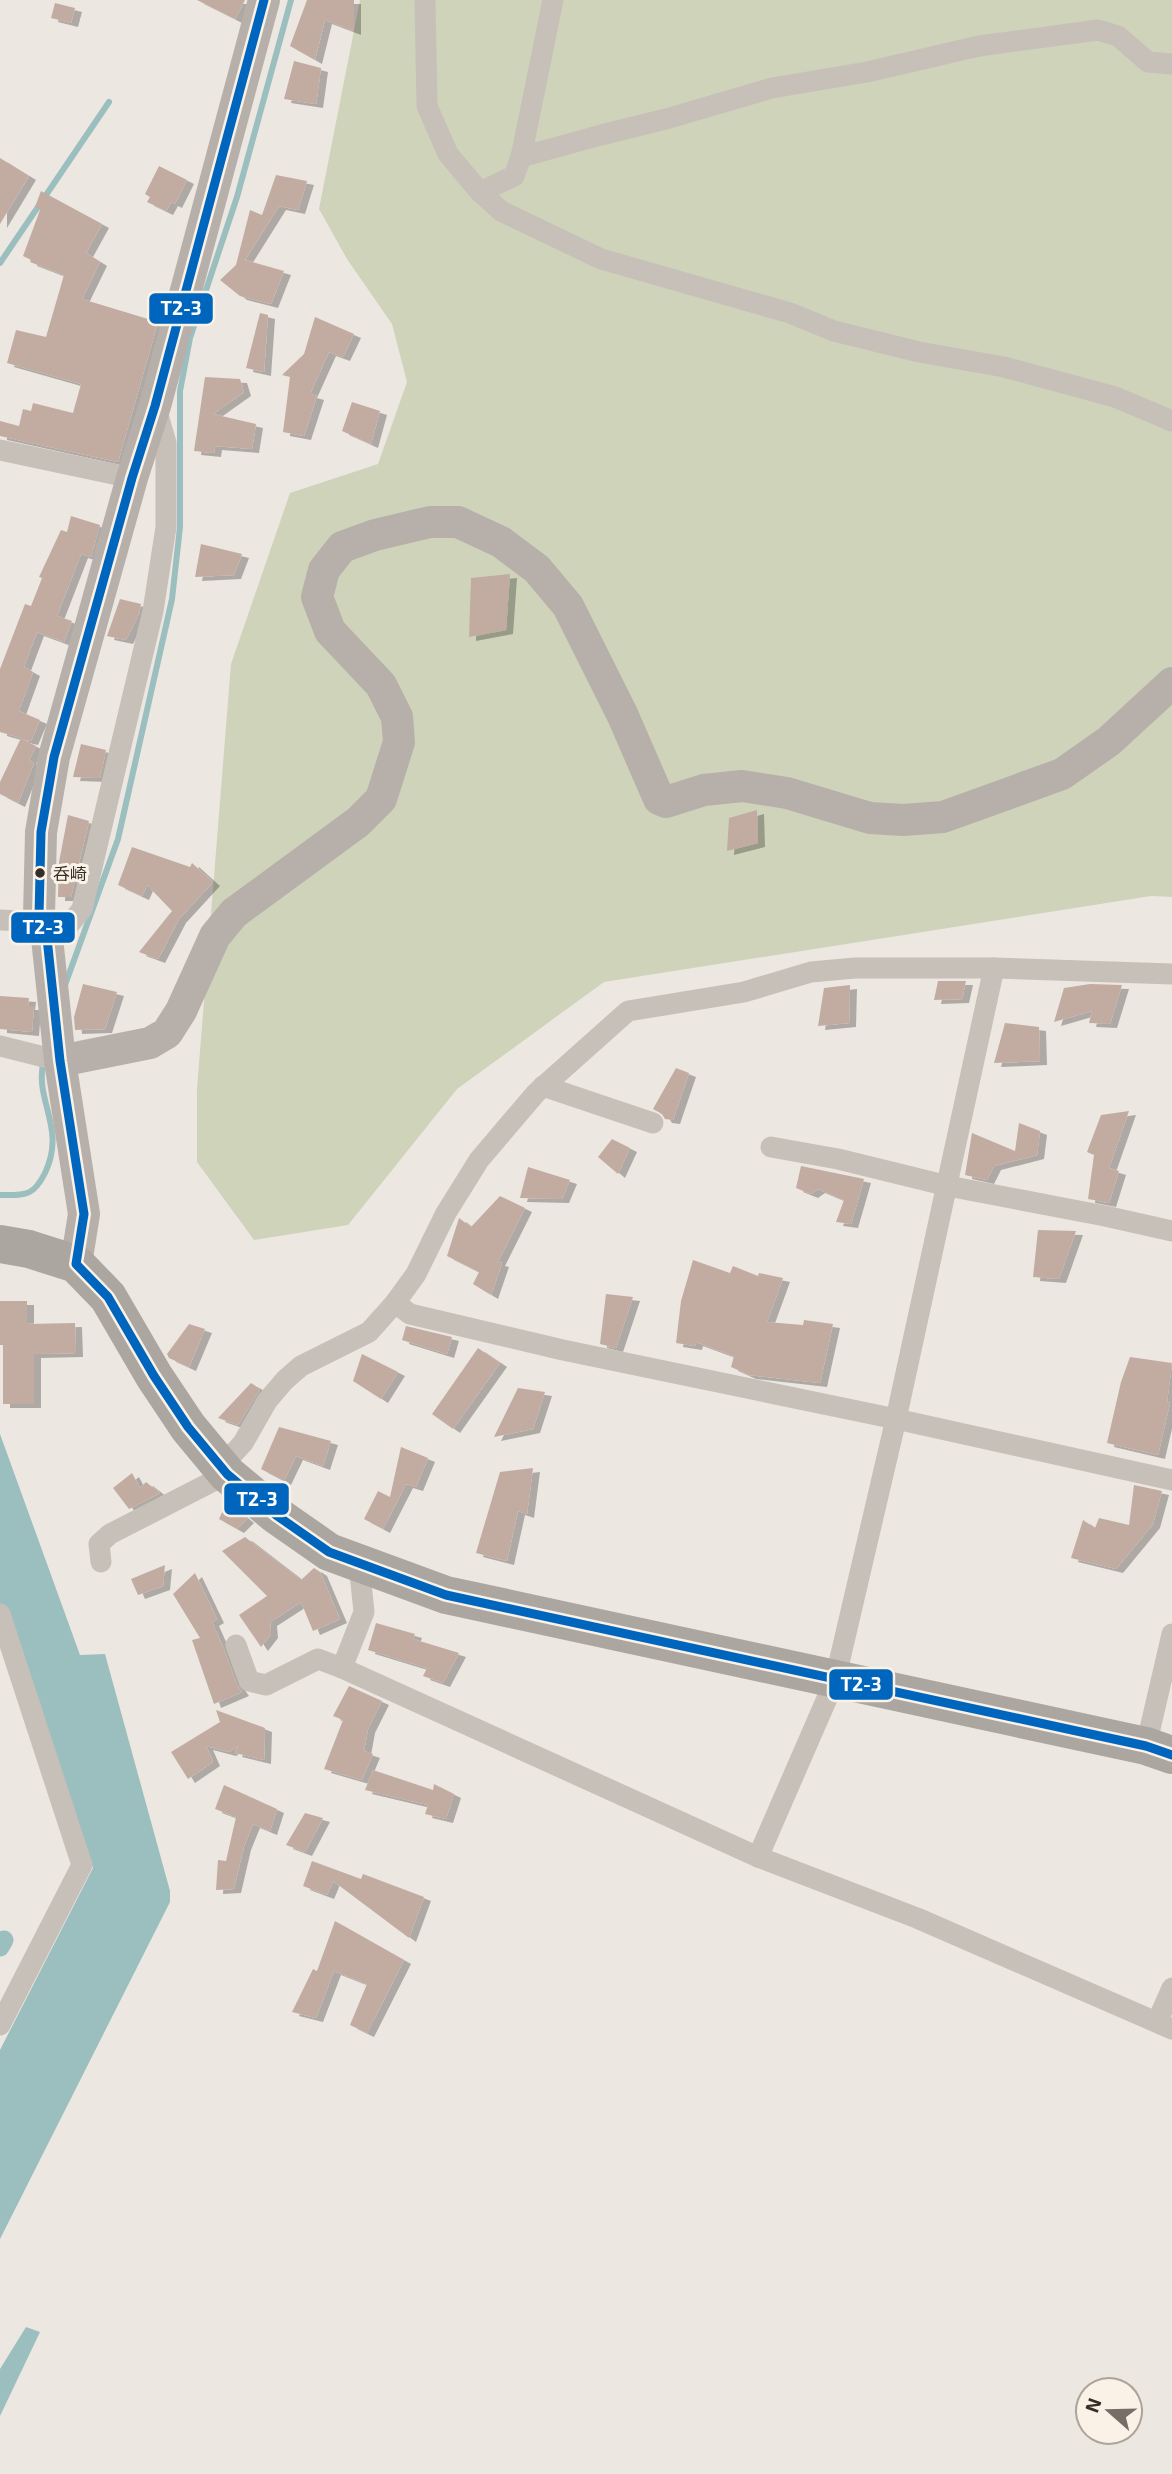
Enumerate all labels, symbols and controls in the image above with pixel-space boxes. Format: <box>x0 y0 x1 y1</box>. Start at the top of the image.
line badge: T2-3 <box>148 292 214 325</box>
text: T2-3 <box>160 296 202 319</box>
place label: 呑崎 <box>53 863 87 883</box>
marker: 呑崎 <box>33 866 47 880</box>
line badge: T2-3 <box>10 911 76 944</box>
text: T2-3 <box>22 915 64 938</box>
line badge: T2-3 <box>223 1482 290 1516</box>
text: T2-3 <box>236 1487 278 1510</box>
line badge: T2-3 <box>828 1668 894 1701</box>
text: T2-3 <box>840 1672 882 1695</box>
north arrow <box>1074 2376 1144 2446</box>
text: N <box>1079 2395 1106 2415</box>

